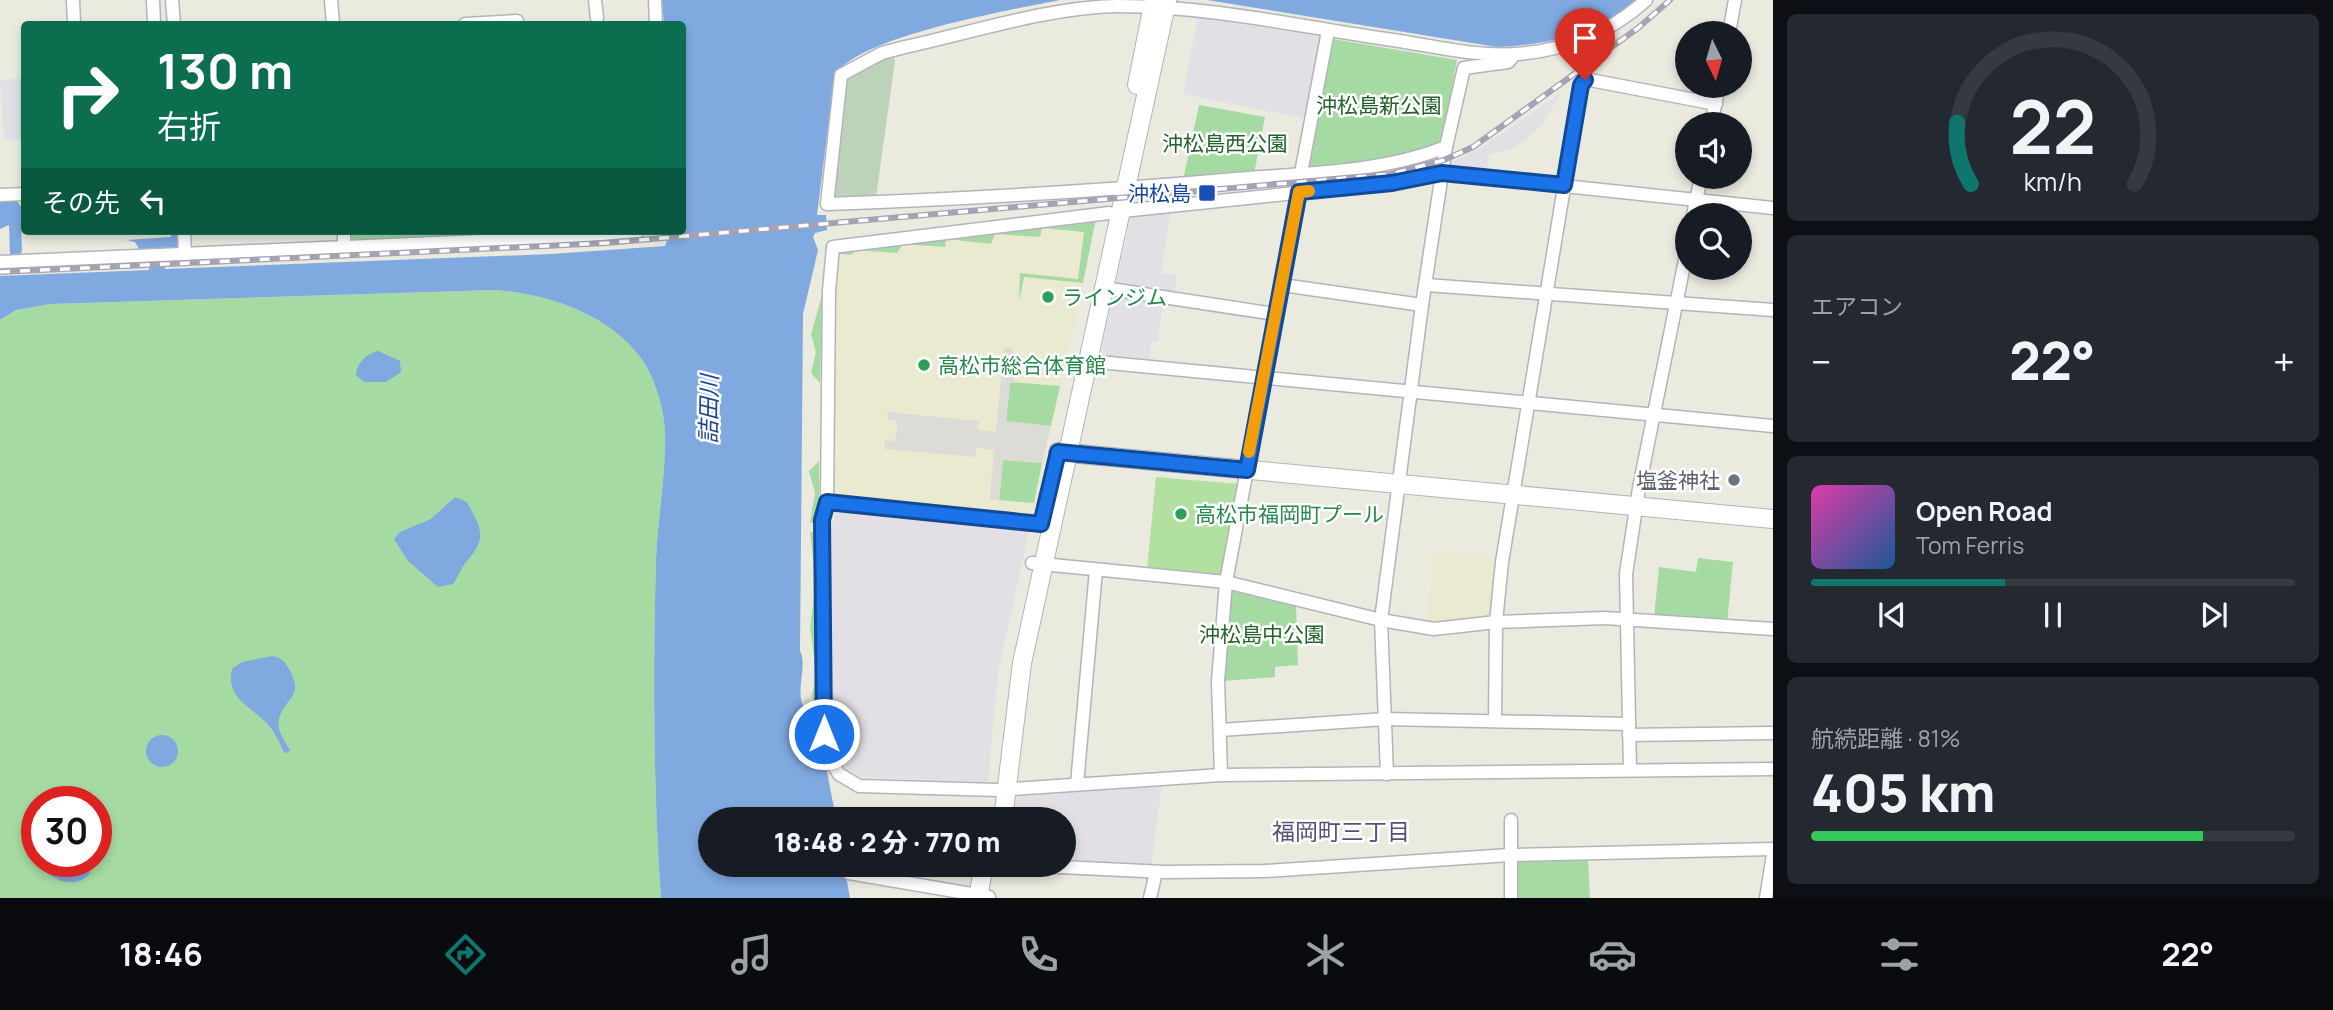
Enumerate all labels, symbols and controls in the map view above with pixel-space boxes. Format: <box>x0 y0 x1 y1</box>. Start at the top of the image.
pin <box>1555 8 1615 80</box>
icon: arrive <box>1566 19 1604 57</box>
north arrow <box>1675 21 1752 98</box>
map controls <box>1675 21 1752 280</box>
text: 130 m <box>157 37 293 104</box>
icon: right <box>42 49 133 140</box>
text: 22 <box>2010 76 2096 176</box>
park label: 沖松島新公園 <box>1316 91 1442 119</box>
text: 右折 <box>157 104 221 148</box>
button: sound <box>1675 112 1752 189</box>
park label: 沖松島西公園 <box>1162 129 1288 157</box>
text: km/h <box>2024 163 2082 198</box>
place label: 沖松島 <box>1128 179 1191 207</box>
icon: left <box>134 182 172 220</box>
marker: 沖松島 <box>1197 183 1217 203</box>
text: その先 <box>42 184 120 220</box>
button: search <box>1675 203 1752 280</box>
place label: ラインジム <box>1062 283 1167 311</box>
marker: ラインジム <box>1040 289 1056 305</box>
text: エアコン <box>1811 290 1903 322</box>
text: 22° <box>2009 325 2095 396</box>
text: − <box>1811 335 1832 387</box>
text: + <box>2273 335 2295 387</box>
place label: 高松市総合体育館 <box>938 351 1106 379</box>
marker: 高松市総合体育館 <box>916 357 932 373</box>
water label: 詰田川 <box>691 371 725 444</box>
place label: 塩釜神社 <box>1636 466 1720 494</box>
marker: 塩釜神社 <box>1726 472 1742 488</box>
text: Open Road <box>1916 493 2052 529</box>
place label: 高松市福岡町プール <box>1195 500 1384 528</box>
marker: 高松市福岡町プール <box>1173 506 1189 522</box>
text: Tom Ferris <box>1916 529 2024 561</box>
icon: previous <box>1873 596 1911 634</box>
icon: pause <box>2034 596 2072 634</box>
icon: next <box>2195 596 2233 634</box>
park label: 沖松島中公園 <box>1199 620 1325 648</box>
position arrow <box>787 697 861 771</box>
text: 航続距離 · 81% <box>1811 722 1960 754</box>
text: 405 km <box>1811 757 1995 828</box>
speed limit sign: 30 <box>21 786 112 877</box>
district label: 福岡町三丁目 <box>1272 815 1410 847</box>
text: 18:48 · 2 分 · 770 m <box>774 824 1000 860</box>
icon: directions <box>441 930 490 979</box>
icon: music <box>727 930 776 979</box>
icon: phone <box>1014 930 1063 979</box>
icon: climate <box>1301 930 1350 979</box>
icon: car <box>1588 930 1637 979</box>
icon: filters <box>1875 930 1924 979</box>
text: 18:46 <box>119 932 203 976</box>
text: 22° <box>2162 932 2214 976</box>

